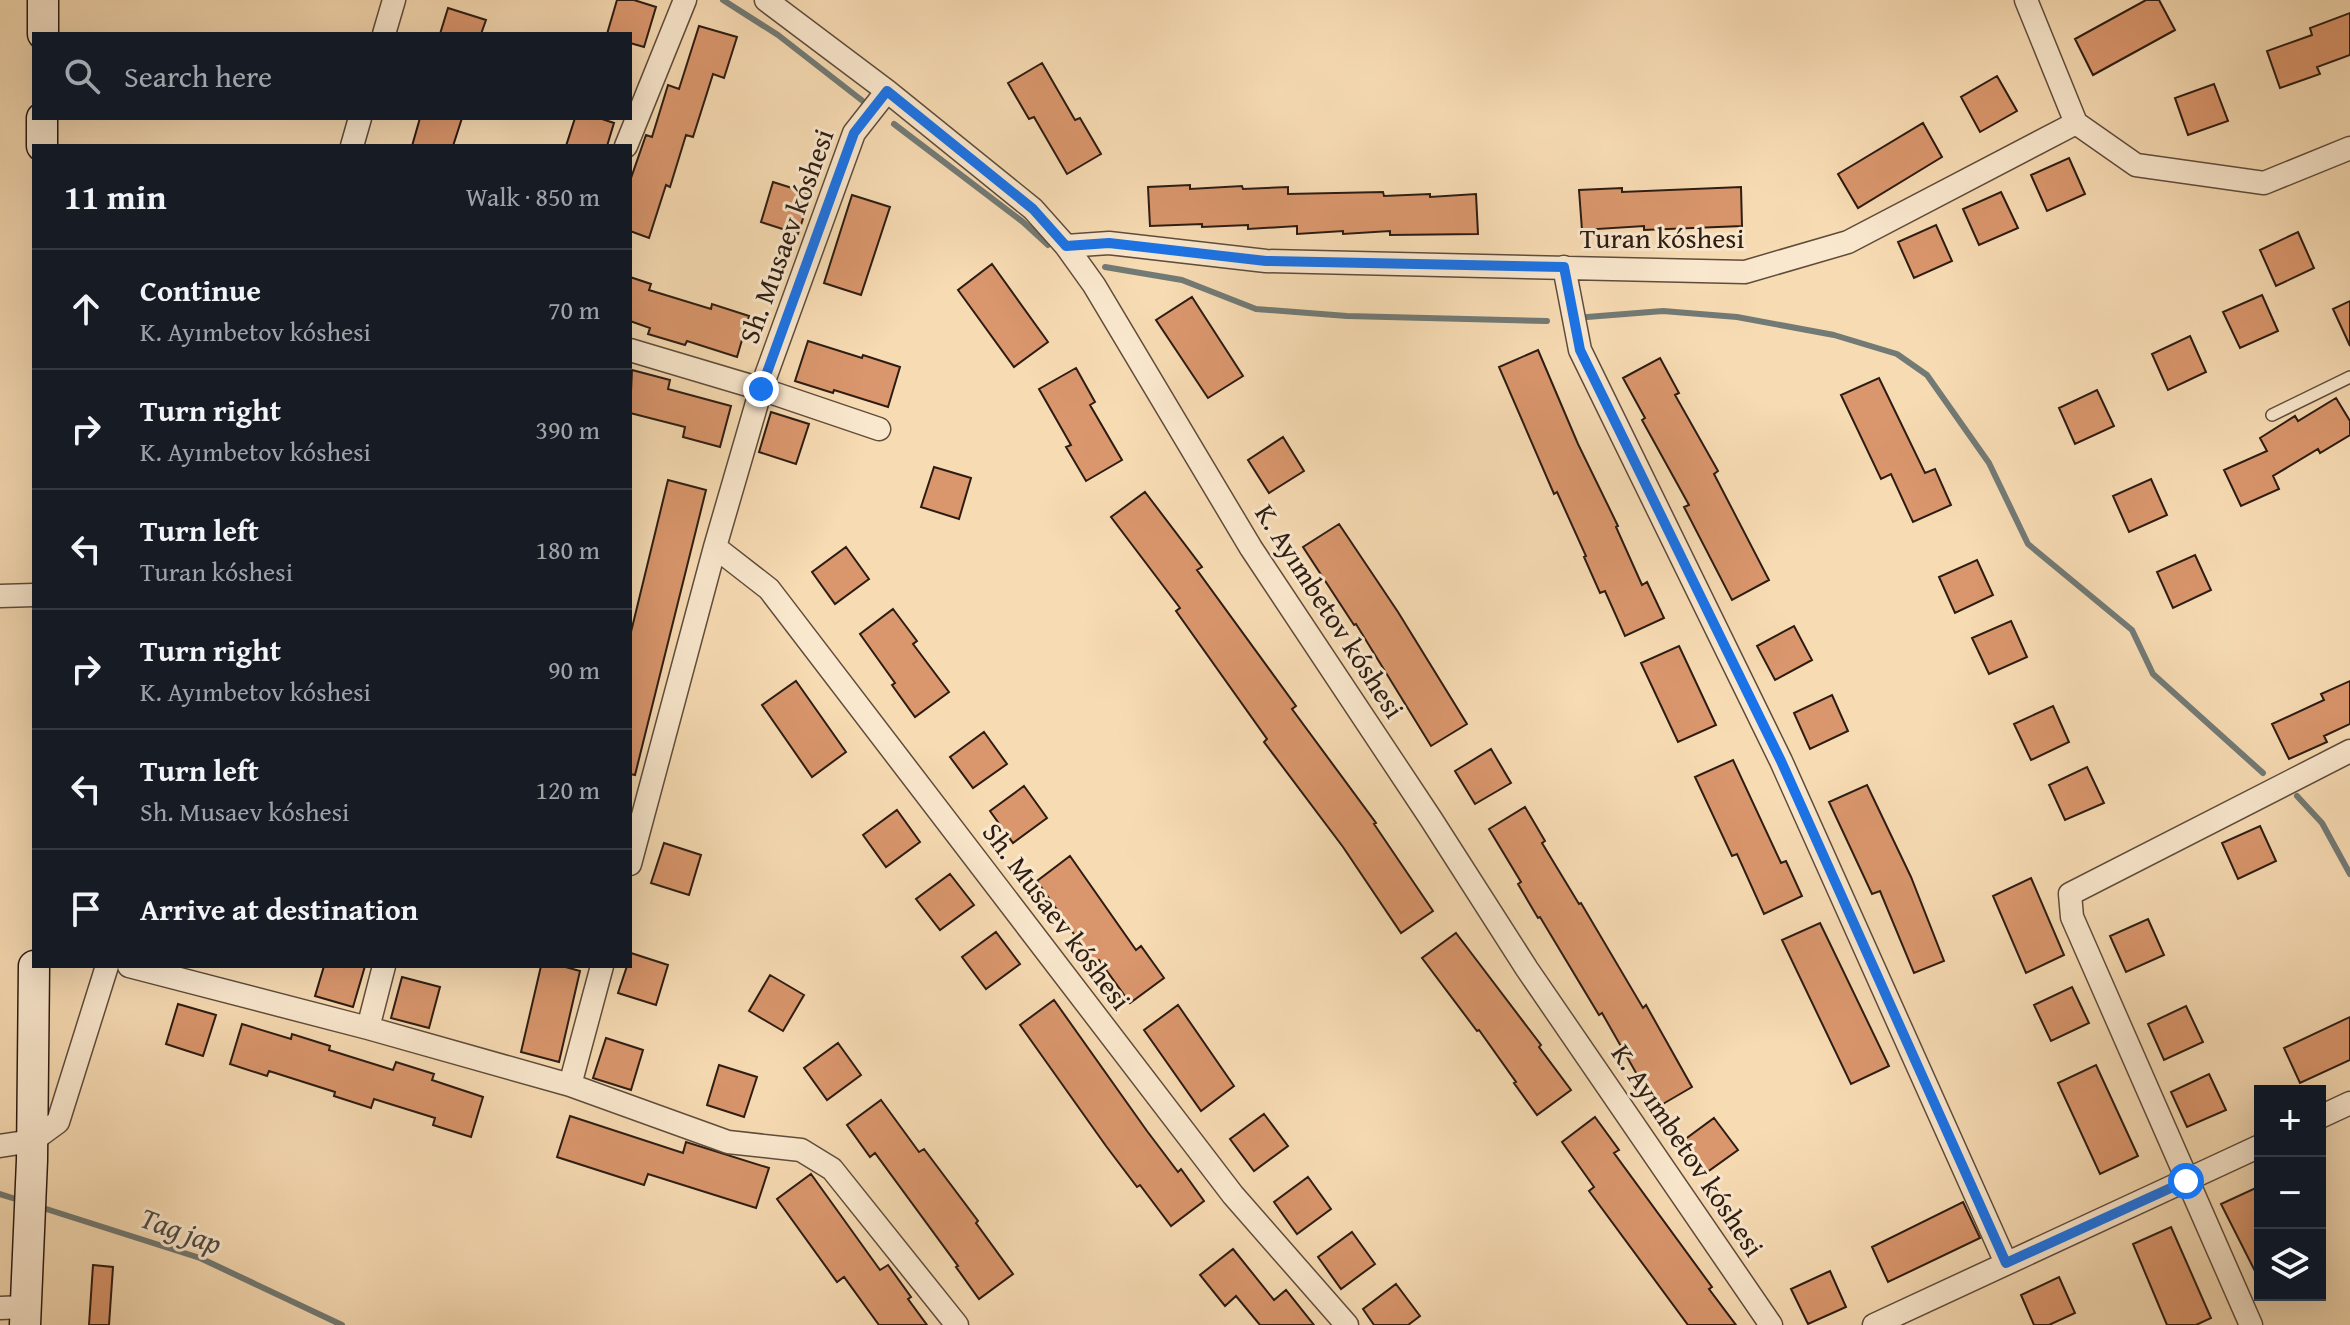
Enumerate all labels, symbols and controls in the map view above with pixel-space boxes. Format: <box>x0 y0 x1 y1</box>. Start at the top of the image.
search box <box>32 32 632 120</box>
icon: search <box>60 54 104 98</box>
text: Search here <box>124 54 272 98</box>
street label: Sh. Musaev kóshesi <box>728 123 843 349</box>
text: 11 min <box>64 172 166 221</box>
text: Walk · 850 m <box>466 177 600 216</box>
street label: Turan kóshesi <box>1580 217 1744 258</box>
text: Continue <box>140 268 261 312</box>
icon: ahead <box>64 287 108 331</box>
text: 70 m <box>548 290 600 329</box>
text: K. Ayımbetov kóshesi <box>140 312 371 351</box>
route end <box>743 371 779 407</box>
text: Turn right <box>140 388 281 432</box>
icon: right <box>64 407 108 451</box>
text: 390 m <box>535 410 600 449</box>
text: K. Ayımbetov kóshesi <box>140 432 371 471</box>
street label: K. Ayımbetov kóshesi <box>1246 495 1415 726</box>
text: Turn left <box>140 508 259 552</box>
icon: left <box>64 527 108 571</box>
text: 180 m <box>535 530 600 569</box>
text: Turan kóshesi <box>140 552 293 591</box>
text: Turn right <box>140 628 281 672</box>
icon: right <box>64 647 108 691</box>
text: 90 m <box>548 650 600 689</box>
text: K. Ayımbetov kóshesi <box>140 672 371 711</box>
text: Turn left <box>140 748 259 792</box>
icon: left <box>64 767 108 811</box>
text: 120 m <box>535 770 600 809</box>
text: Sh. Musaev kóshesi <box>140 792 349 831</box>
street label: Sh. Musaev kóshesi <box>973 813 1142 1018</box>
icon: arrive <box>64 887 108 931</box>
text: Arrive at destination <box>140 887 418 931</box>
street label: K. Ayımbetov kóshesi <box>1602 1035 1775 1264</box>
map controls <box>2254 1085 2326 1301</box>
button: + <box>2254 1085 2326 1157</box>
button: − <box>2254 1157 2326 1229</box>
route start <box>2168 1163 2204 1199</box>
water label: Tag jap <box>134 1195 228 1265</box>
button: layers <box>2254 1229 2326 1301</box>

